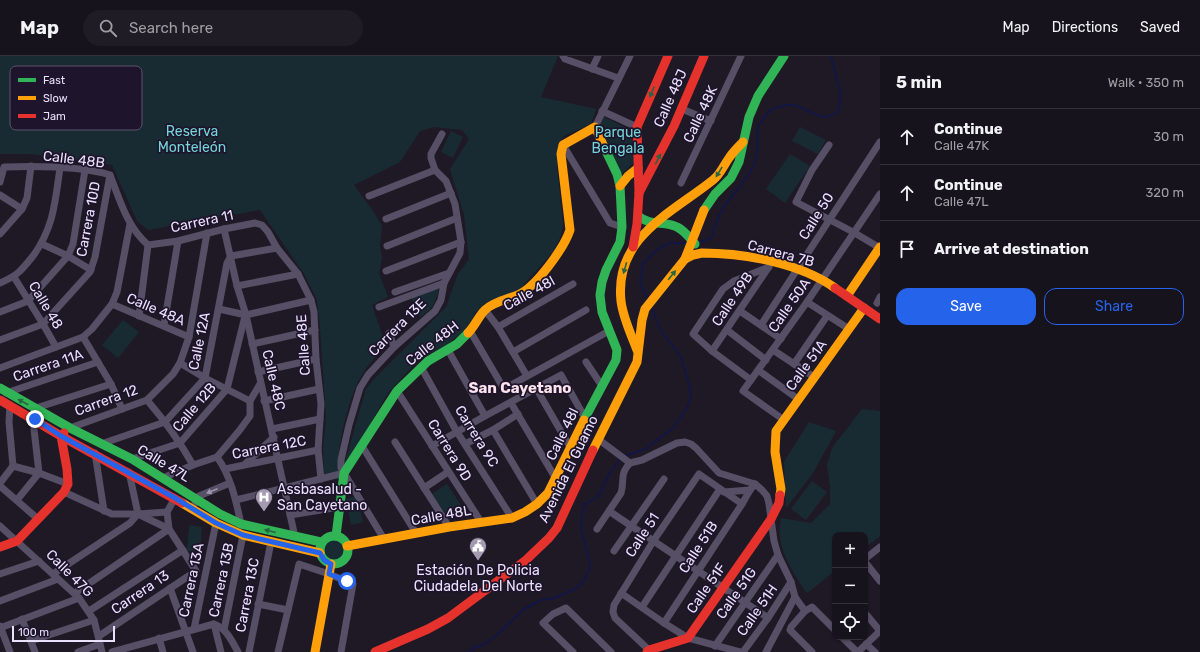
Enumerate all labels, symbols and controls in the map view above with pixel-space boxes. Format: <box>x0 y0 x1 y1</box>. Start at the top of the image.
search box <box>83 10 363 46</box>
text: Map <box>20 16 59 39</box>
icon: search <box>97 17 119 39</box>
text: Search here <box>129 19 213 37</box>
text: Map <box>1003 19 1030 36</box>
text: Directions <box>1052 19 1118 36</box>
text: Saved <box>1140 19 1180 36</box>
legend <box>10 66 142 130</box>
street label: Calle 48J <box>650 67 691 130</box>
text: 5 min <box>896 72 942 92</box>
text: Fast <box>43 74 66 87</box>
text: Walk · 350 m <box>1108 75 1184 90</box>
street label: Calle 48K <box>680 82 721 146</box>
one-way arrow <box>649 86 655 98</box>
text: Slow <box>43 92 68 105</box>
text: Jam <box>43 110 66 123</box>
text: Continue <box>934 120 1003 138</box>
park label: Reserva Monteleón <box>158 123 226 156</box>
park label: Parque Bengala <box>592 124 644 157</box>
icon: ahead <box>896 126 918 148</box>
text: 30 m <box>1153 129 1184 144</box>
text: Calle 47K <box>934 138 989 153</box>
street label: Calle 48B <box>42 147 106 172</box>
one-way arrow <box>655 153 661 165</box>
one-way arrow <box>715 167 723 177</box>
text: Continue <box>934 176 1003 194</box>
street label: Carrera 10D <box>73 180 104 258</box>
icon: ahead <box>896 182 918 204</box>
text: 320 m <box>1146 185 1184 200</box>
street label: Calle 50 <box>795 189 838 243</box>
text: Calle 47L <box>934 194 988 209</box>
street label: Carrera 11 <box>169 207 235 236</box>
street label: Carrera 7B <box>746 236 816 271</box>
icon: arrive <box>896 238 918 260</box>
text: Arrive at destination <box>934 240 1089 258</box>
one-way arrow <box>622 262 628 274</box>
street label: Calle 49B <box>708 269 757 329</box>
one-way arrow <box>667 270 676 281</box>
street label: Calle 48I <box>500 272 558 315</box>
street label: Calle 50A <box>765 275 814 335</box>
street label: Calle 48 <box>25 278 66 332</box>
button: Save <box>896 288 1036 325</box>
button: Share <box>1044 288 1184 325</box>
street label: Calle 48A <box>124 290 188 330</box>
street label: Carrera 13E <box>365 295 430 360</box>
street label: Calle 12A <box>185 310 214 372</box>
street label: Calle 48E <box>293 314 314 376</box>
street label: Calle 48H <box>402 317 462 369</box>
street label: Calle 51A <box>782 336 831 394</box>
street label: Carrera 11A <box>11 345 86 385</box>
street label: Calle 48C <box>258 348 289 412</box>
street label: Calle 12B <box>169 379 220 435</box>
district label: San Cayetano <box>469 379 571 397</box>
street label: Carrera 12 <box>72 381 140 420</box>
one-way arrow <box>18 398 29 405</box>
street label: Carrera 9C <box>451 402 502 470</box>
street label: Calle 48l <box>543 405 582 463</box>
route end <box>26 410 44 428</box>
street label: Avenida El Guamo <box>535 413 602 526</box>
street label: Carrera 9D <box>424 416 475 484</box>
street label: Carrera 12C <box>231 432 308 463</box>
street label: Calle 47L <box>134 441 193 486</box>
place label: Assbasalud - San Cayetano <box>277 481 367 514</box>
hospital icon: Assbasalud - San Cayetano <box>254 487 274 512</box>
one-way arrow <box>206 488 218 494</box>
street label: Calle 48L <box>410 502 473 529</box>
street label: Calle 51 <box>622 510 663 561</box>
street label: Calle 51B <box>675 518 722 576</box>
one-way arrow <box>263 528 275 534</box>
map controls <box>832 532 868 640</box>
button: + <box>832 532 868 568</box>
public building icon: Estación De Policia Ciudadela Del Norte <box>468 536 488 561</box>
street label: Carrera 13A <box>175 541 208 619</box>
street label: Carrera 13B <box>205 541 238 619</box>
street label: Calle 47G <box>42 546 97 601</box>
street label: Carrera 13C <box>232 556 263 634</box>
street label: Calle 51F <box>683 560 730 617</box>
place label: Estación De Policia Ciudadela Del Norte <box>414 562 542 595</box>
street label: Calle 51G <box>713 564 760 622</box>
street label: Carrera 13 <box>108 567 172 618</box>
button: − <box>832 568 868 604</box>
route start <box>338 572 356 590</box>
street label: Calle 51H <box>733 581 781 639</box>
button: locate <box>832 604 868 640</box>
scale bar <box>12 624 115 643</box>
text: 100 m <box>18 626 49 639</box>

